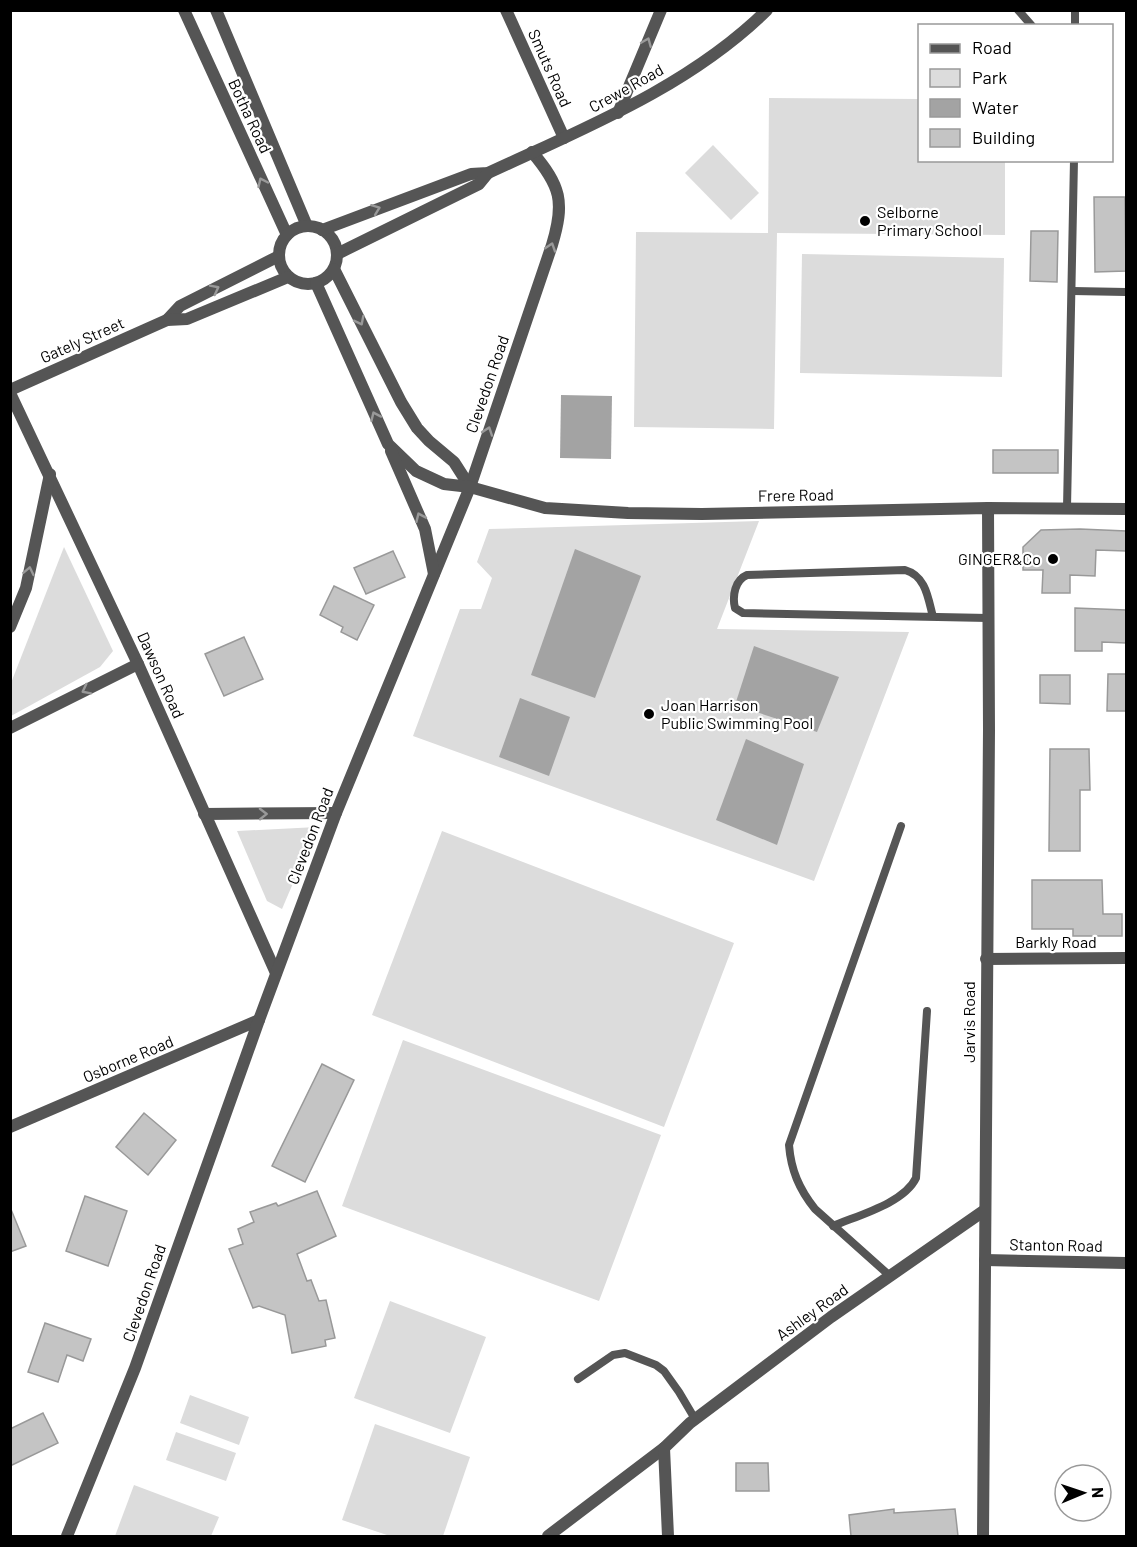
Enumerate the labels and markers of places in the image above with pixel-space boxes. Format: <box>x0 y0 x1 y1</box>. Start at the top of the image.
place label: Selborne Primary School <box>877 202 982 239</box>
marker: Selborne Primary School <box>858 214 872 228</box>
place label: GINGER&Co <box>958 549 1041 568</box>
marker: GINGER&Co <box>1046 552 1060 566</box>
place label: Joan Harrison Public Swimming Pool <box>661 695 813 732</box>
marker: Joan Harrison Public Swimming Pool <box>642 707 656 721</box>

